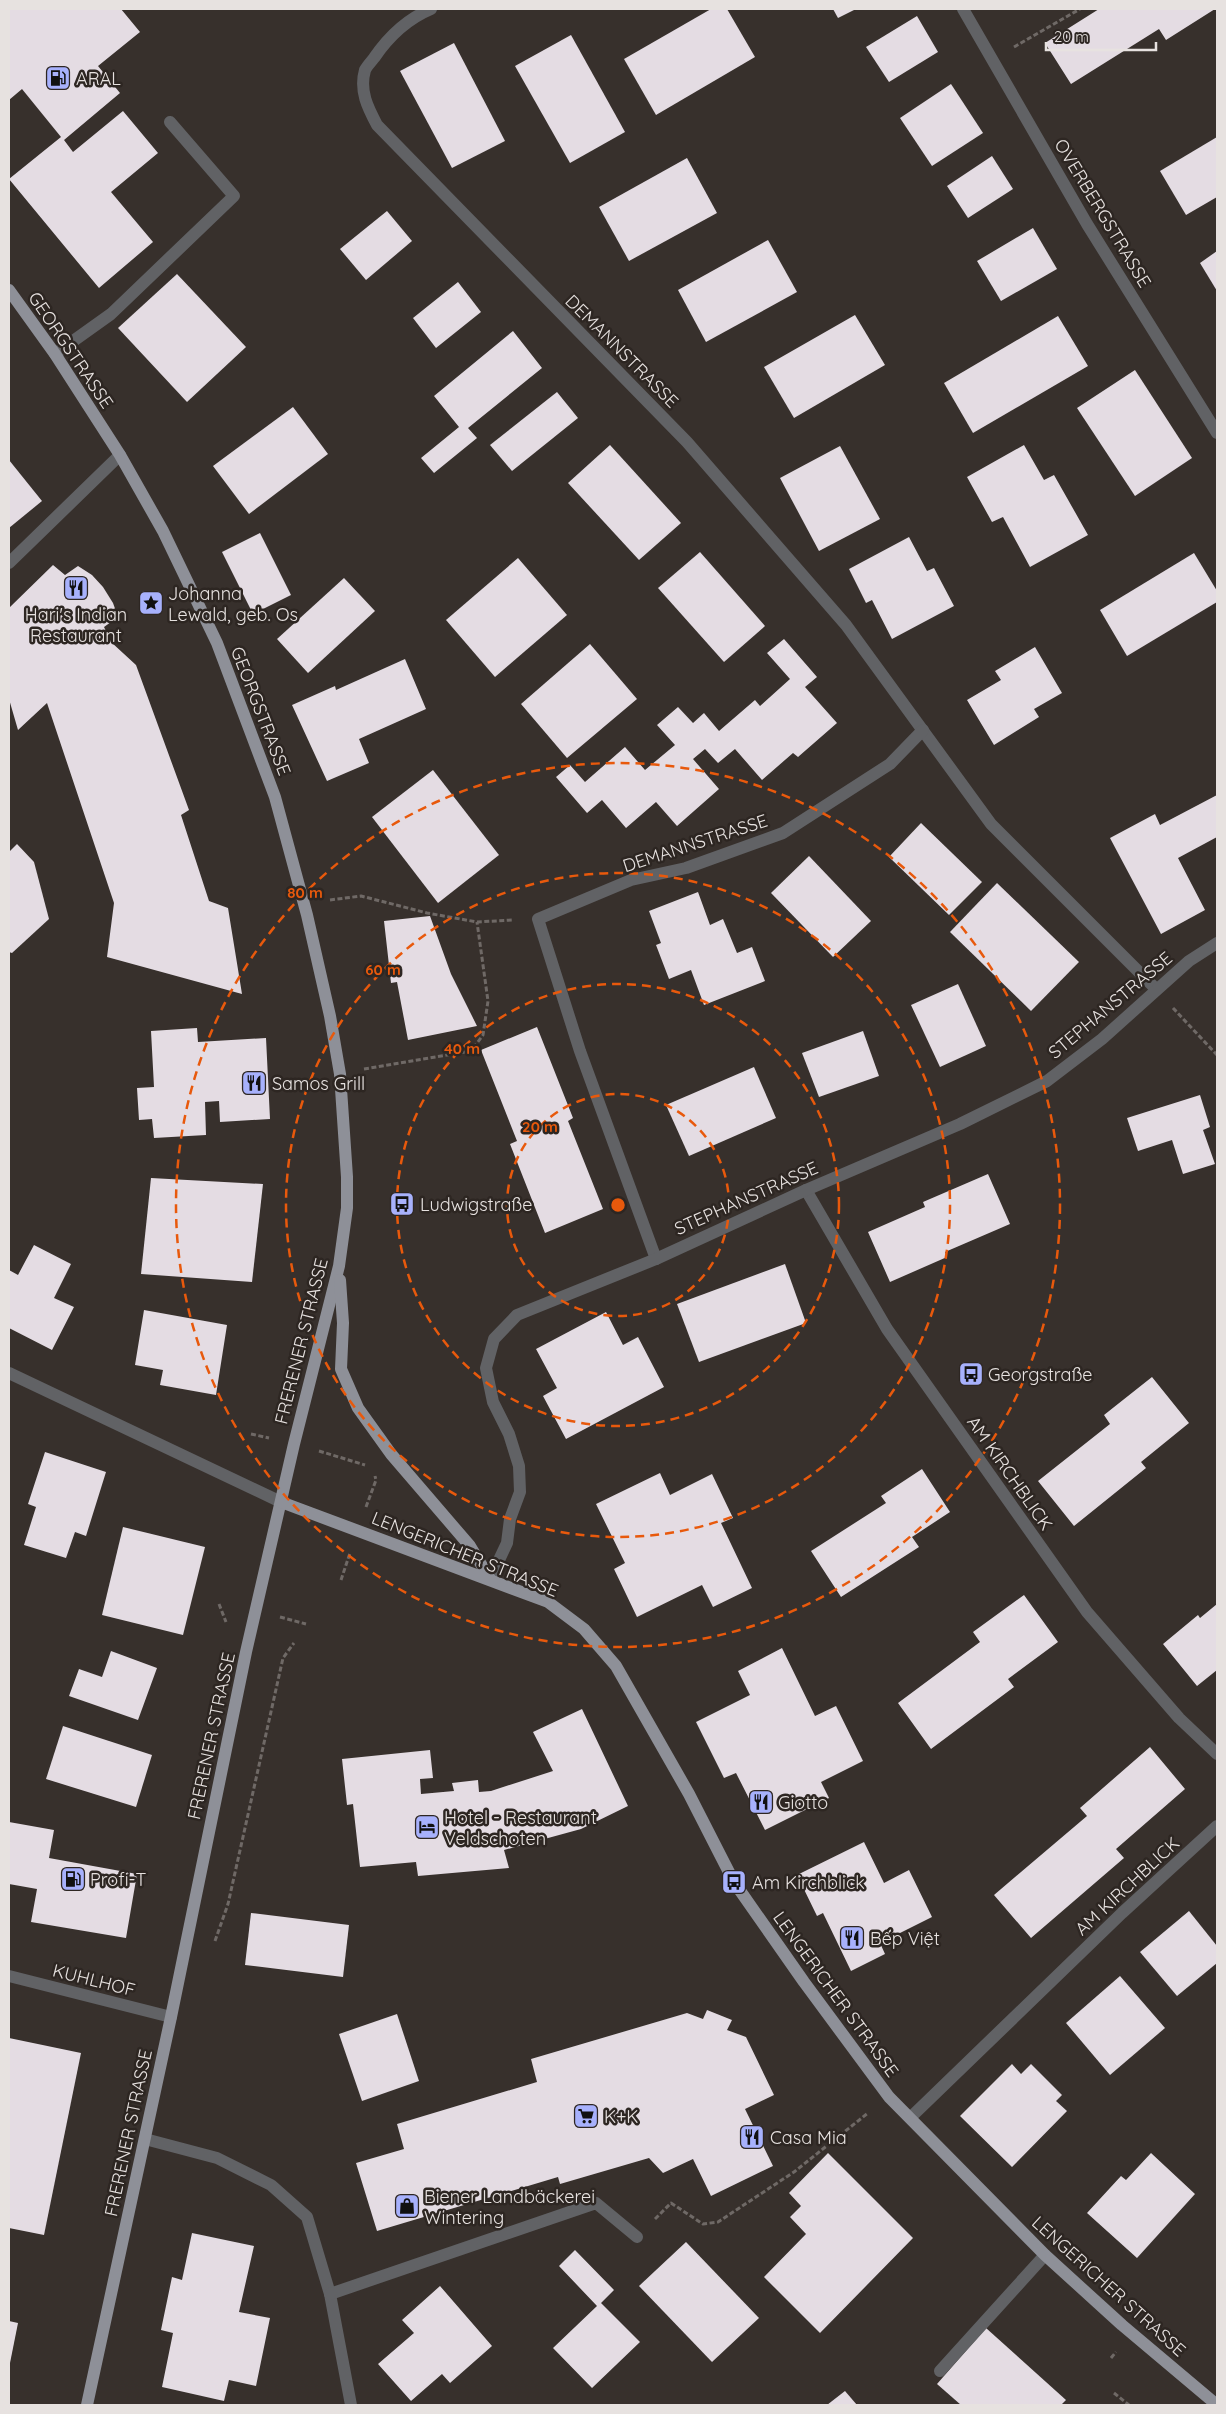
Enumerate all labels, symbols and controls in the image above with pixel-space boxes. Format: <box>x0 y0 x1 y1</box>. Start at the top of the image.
scale bar <box>1046 20 1156 52</box>
text: 20 m <box>1054 27 1089 46</box>
fuel station icon: ARAL <box>45 65 71 91</box>
place label: ARAL <box>76 67 121 90</box>
street label: OVERBERGSTRASSE <box>1050 135 1156 291</box>
street label: GEORGSTRASSE <box>23 287 119 413</box>
street label: DEMANNSTRASSE <box>560 289 684 413</box>
restaurant icon: Hari's Indian Restaurant <box>63 575 89 601</box>
place label: Johanna Lewald, geb. Os <box>168 582 298 626</box>
place icon: Johanna Lewald, geb. Os <box>138 590 164 616</box>
place label: Hari's Indian Restaurant <box>25 603 127 647</box>
street label: GEORGSTRASSE <box>226 643 296 779</box>
street label: DEMANNSTRASSE <box>620 809 770 877</box>
text: 80 m <box>287 883 323 902</box>
street label: STEPHANSTRASSE <box>1043 946 1177 1064</box>
text: 60 m <box>365 960 401 979</box>
text: 40 m <box>444 1039 480 1058</box>
restaurant icon: Samos Grill <box>241 1070 267 1096</box>
place label: Samos Grill <box>272 1072 365 1095</box>
text: 20 m <box>522 1117 558 1136</box>
street label: STEPHANSTRASSE <box>671 1156 821 1240</box>
bus stop icon: Ludwigstraße <box>389 1191 415 1217</box>
place label: Ludwigstraße <box>420 1193 532 1216</box>
centre of rings <box>609 1196 627 1214</box>
street label: FRERENER STRASSE <box>269 1256 333 1426</box>
bus stop icon: Georgstraße <box>958 1361 984 1387</box>
place label: Georgstraße <box>988 1363 1093 1386</box>
street label: AM KIRCHBLICK <box>962 1411 1058 1535</box>
street label: LENGERICHER STRASSE <box>368 1506 562 1602</box>
street label: FRERENER STRASSE <box>182 1650 240 1822</box>
restaurant icon: Giotto <box>748 1789 774 1815</box>
place label: Giotto <box>778 1791 828 1814</box>
place label: Hotel - Restaurant Veldschoten <box>444 1806 597 1850</box>
hotel icon: Hotel - Restaurant Veldschoten <box>414 1814 440 1840</box>
street label: AM KIRCHBLICK <box>1070 1832 1184 1940</box>
fuel station icon: Profi-T <box>60 1866 86 1892</box>
place label: Profi-T <box>90 1868 146 1891</box>
bus stop icon: Am Kirchblick <box>721 1869 747 1895</box>
place label: Am Kirchblick <box>752 1871 865 1894</box>
street label: LENGERICHER STRASSE <box>768 1907 904 2081</box>
restaurant icon: Bếp Việt <box>839 1925 865 1951</box>
place label: Bếp Việt <box>870 1927 940 1950</box>
street label: KUHLHOF <box>50 1959 138 2001</box>
street label: FRERENER STRASSE <box>99 2047 157 2219</box>
supermarket icon: K+K <box>573 2103 599 2129</box>
place label: K+K <box>604 2105 638 2128</box>
restaurant icon: Casa Mia <box>739 2124 765 2150</box>
place label: Casa Mia <box>770 2126 847 2149</box>
place label: Biener Landbäckerei Wintering <box>424 2185 595 2229</box>
shop icon: Biener Landbäckerei Wintering <box>394 2193 420 2219</box>
street label: LENGERICHER STRASSE <box>1027 2211 1191 2361</box>

